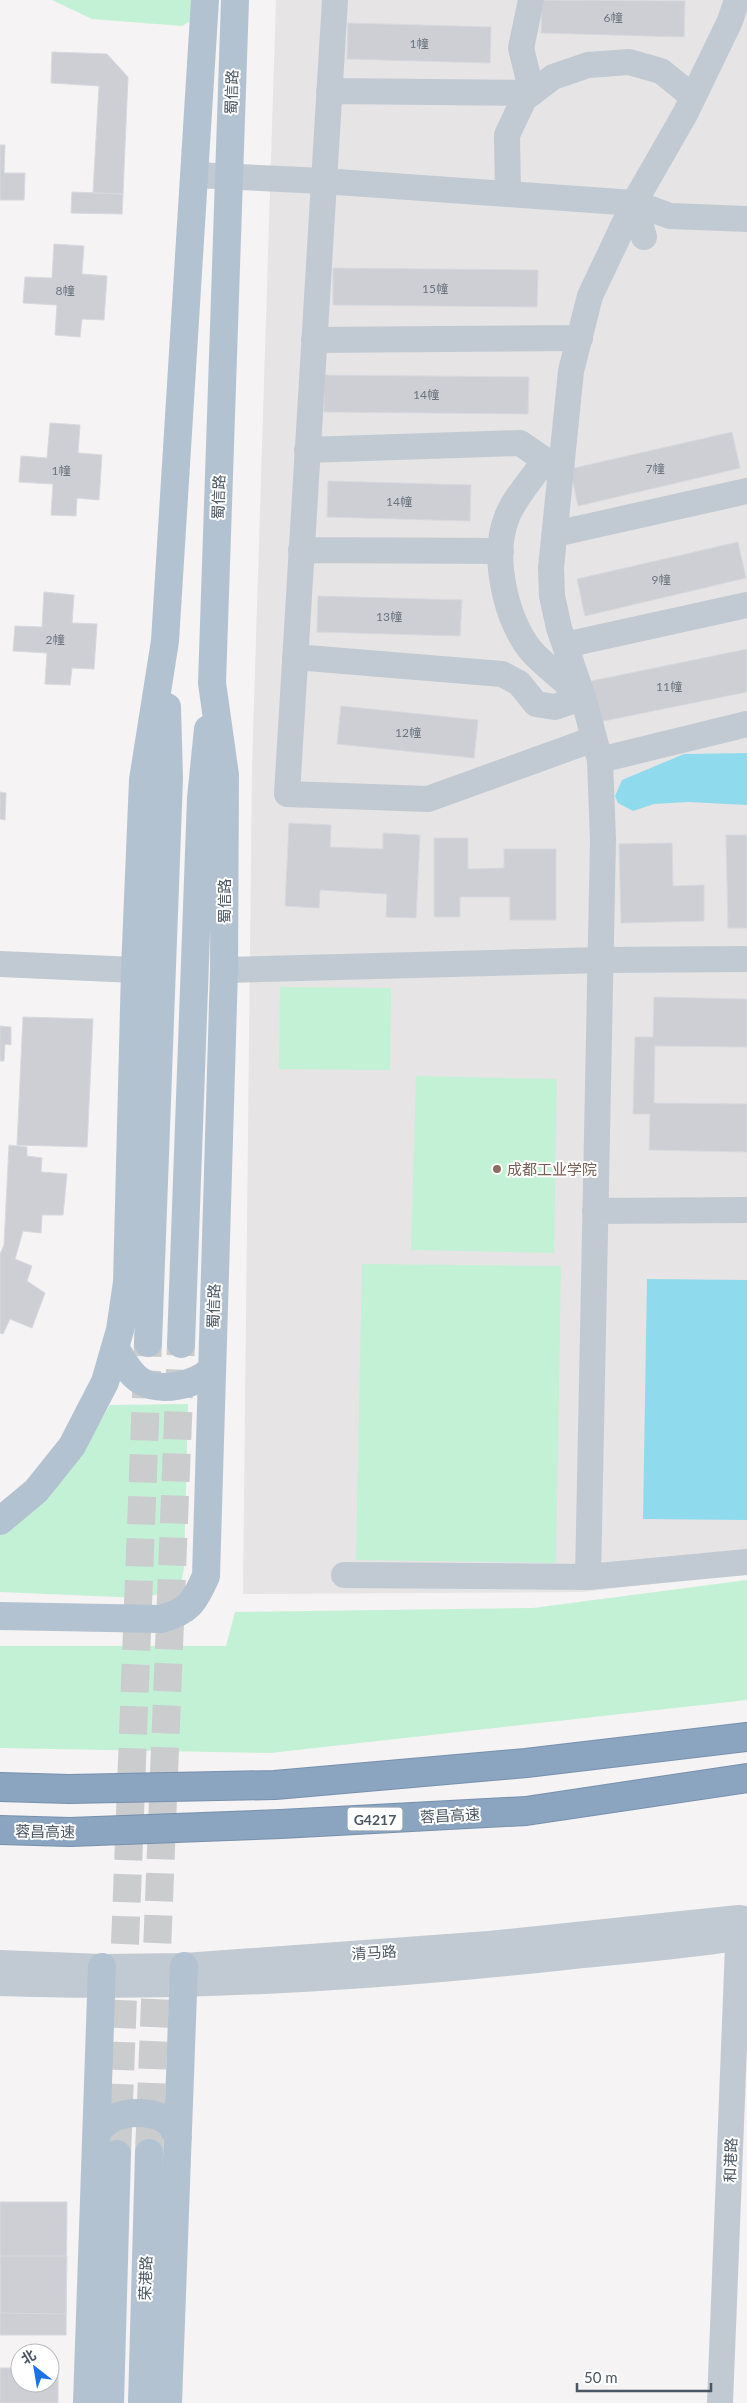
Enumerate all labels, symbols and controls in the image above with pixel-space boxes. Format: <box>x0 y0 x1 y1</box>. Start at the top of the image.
house number: 6幢 <box>604 10 622 25</box>
house number: 1幢 <box>410 36 428 51</box>
street label: 蜀信路 <box>221 69 241 115</box>
house number: 15幢 <box>422 281 448 296</box>
house number: 8幢 <box>56 283 74 298</box>
house number: 14幢 <box>413 387 439 402</box>
house number: 7幢 <box>646 461 664 476</box>
house number: 1幢 <box>52 463 70 478</box>
street label: 蜀信路 <box>208 474 228 520</box>
house number: 14幢 <box>386 494 412 509</box>
house number: 9幢 <box>652 572 670 587</box>
house number: 13幢 <box>376 609 402 624</box>
house number: 2幢 <box>46 632 64 647</box>
house number: 11幢 <box>656 679 682 694</box>
house number: 12幢 <box>395 725 421 740</box>
street label: 蜀信路 <box>215 878 233 924</box>
place label: 成都工业学院 <box>507 1160 597 1178</box>
marker: 成都工业学院 <box>491 1163 503 1175</box>
street label: 蜀信路 <box>203 1283 223 1329</box>
street label: 蓉昌高速 <box>420 1804 480 1826</box>
road number: G4217 <box>348 1808 402 1830</box>
street label: 蓉昌高速 <box>15 1821 75 1841</box>
street label: 清马路 <box>351 1941 397 1963</box>
street label: 和港路 <box>720 2137 740 2183</box>
street label: 荣港路 <box>135 2255 155 2301</box>
north arrow <box>10 2343 60 2393</box>
text: 北 <box>18 2346 38 2367</box>
scale bar <box>577 2360 711 2392</box>
text: 50 m <box>584 2368 618 2386</box>

